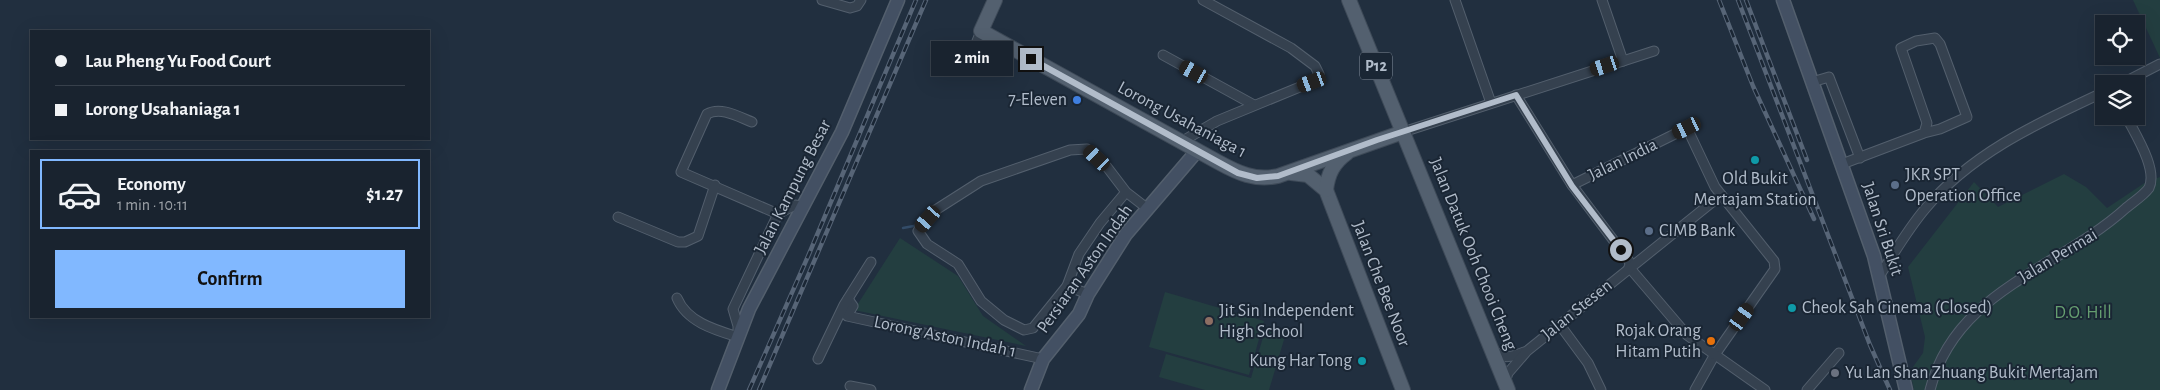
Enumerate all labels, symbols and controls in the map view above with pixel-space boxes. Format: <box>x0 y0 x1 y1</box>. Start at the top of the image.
map controls <box>2095 15 2145 125</box>
button: locate <box>2095 15 2145 65</box>
callout: 2 min <box>931 42 1014 76</box>
route end <box>1020 48 1042 70</box>
text: 2 min <box>954 50 990 66</box>
text: Lau Pheng Yu Food Court <box>85 52 271 71</box>
road number: P12 <box>1360 52 1392 80</box>
car <box>1588 54 1621 78</box>
car <box>1177 58 1210 86</box>
car <box>1295 70 1328 94</box>
button: layers <box>2095 75 2145 125</box>
street label: Lorong Usahaniaga 1 <box>1115 78 1249 162</box>
place label: 7-Eleven <box>1008 91 1067 109</box>
marker: 7-Eleven <box>1071 94 1083 106</box>
text: Lorong Usahaniaga 1 <box>85 100 241 119</box>
car <box>1670 115 1703 141</box>
street label: Jalan Kampung Besar <box>751 117 835 257</box>
street label: Jalan India <box>1586 136 1660 184</box>
car <box>1080 142 1113 174</box>
marker: Old Bukit Mertajam Station <box>1749 154 1761 166</box>
street label: Jalan Datuk Ooh Chooi Cheng <box>1426 155 1520 353</box>
place label: JKR SPT Operation Office <box>1905 166 2021 205</box>
place label: Old Bukit Mertajam Station <box>1694 170 1816 209</box>
icon: car <box>57 172 102 217</box>
text: Economy <box>117 175 186 194</box>
marker: JKR SPT Operation Office <box>1889 179 1901 191</box>
street label: Jalan Sri Bukit <box>1858 180 1906 278</box>
text: $1.27 <box>366 185 403 204</box>
text: 1 min · 10:11 <box>117 197 188 213</box>
street label: Persiaran Aston Indah <box>1034 201 1136 337</box>
car <box>912 203 943 235</box>
street label: Jalan Che Bee Noor <box>1349 219 1413 349</box>
place label: CIMB Bank <box>1659 222 1736 240</box>
marker: CIMB Bank <box>1643 225 1655 237</box>
street label: Jalan Permai <box>2016 226 2100 286</box>
route start <box>1610 239 1632 261</box>
button: Confirm <box>55 250 405 308</box>
street label: Jalan Stesen <box>1538 276 1616 344</box>
place label: Cheok Sah Cinema (Closed) <box>1802 299 1992 317</box>
car <box>1727 300 1756 334</box>
place label: Jit Sin Independent High School <box>1219 302 1354 341</box>
marker: Cheok Sah Cinema (Closed) <box>1786 302 1798 314</box>
park label: D.O. Hill <box>2054 304 2112 322</box>
street label: Lorong Aston Indah 1 <box>872 313 1018 361</box>
marker: Jit Sin Independent High School <box>1203 315 1215 327</box>
place label: Rojak Orang Hitam Putih <box>1615 322 1701 361</box>
marker: Rojak Orang Hitam Putih <box>1705 335 1717 347</box>
place label: Kung Har Tong <box>1249 352 1352 370</box>
marker: Kung Har Tong <box>1356 355 1368 367</box>
place label: Yu Lan Shan Zhuang Bukit Mertajam <box>1845 364 2098 382</box>
marker: Yu Lan Shan Zhuang Bukit Mertajam <box>1829 367 1841 379</box>

